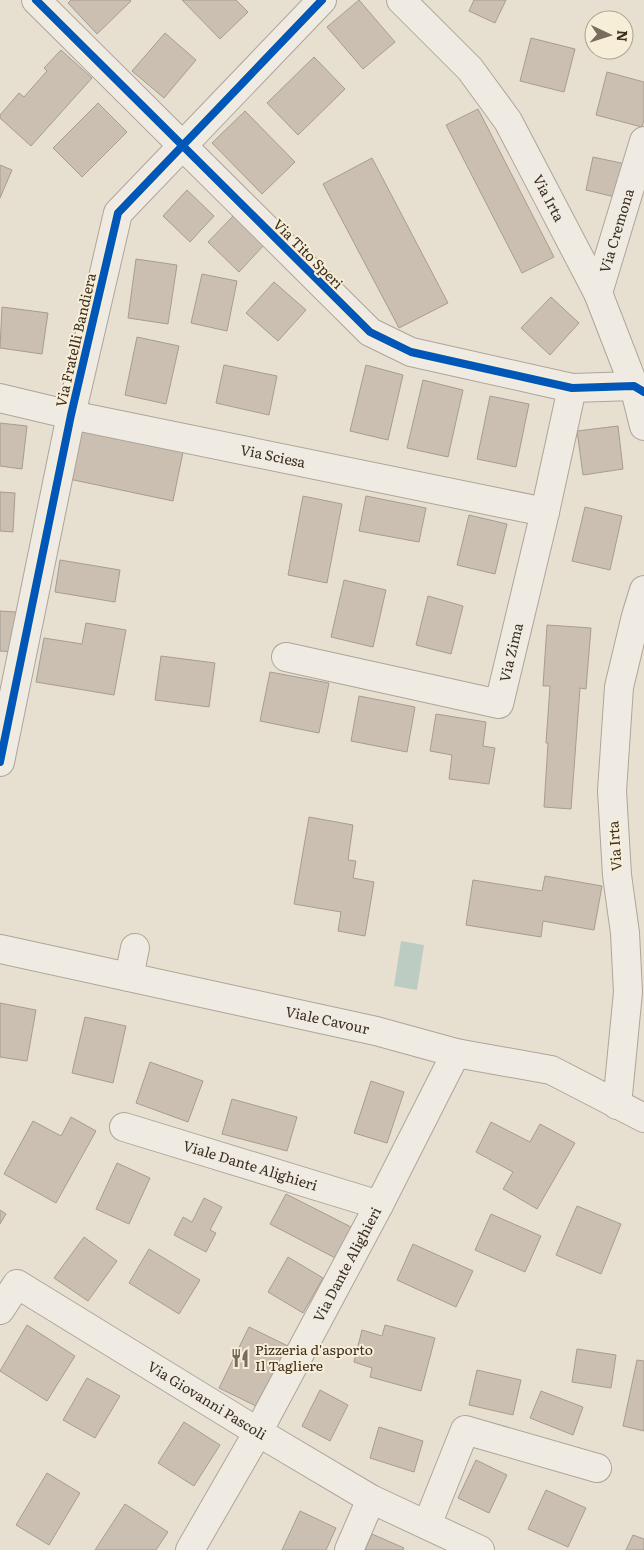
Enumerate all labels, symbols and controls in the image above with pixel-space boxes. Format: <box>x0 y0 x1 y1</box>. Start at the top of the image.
north arrow <box>584 10 634 60</box>
text: N <box>613 29 633 43</box>
street label: Via Irta <box>529 171 570 225</box>
street label: Via Cremona <box>594 186 638 275</box>
street label: Via Tito Speri <box>269 214 348 293</box>
street label: Via Fratelli Bandiera <box>50 270 100 409</box>
street label: Via Sciesa <box>239 439 308 472</box>
street label: Via Zima <box>494 620 527 684</box>
street label: Via Irta <box>602 820 626 872</box>
street label: Viale Cavour <box>284 1001 372 1038</box>
street label: Viale Dante Alighieri <box>181 1135 320 1195</box>
street label: Via Dante Alighieri <box>308 1203 385 1325</box>
place label: Pizzeria d'asporto Il Tagliere <box>255 1339 373 1375</box>
restaurant icon: Pizzeria d'asporto Il Tagliere <box>229 1347 251 1369</box>
street label: Via Giovanni Pascoli <box>144 1356 271 1444</box>

